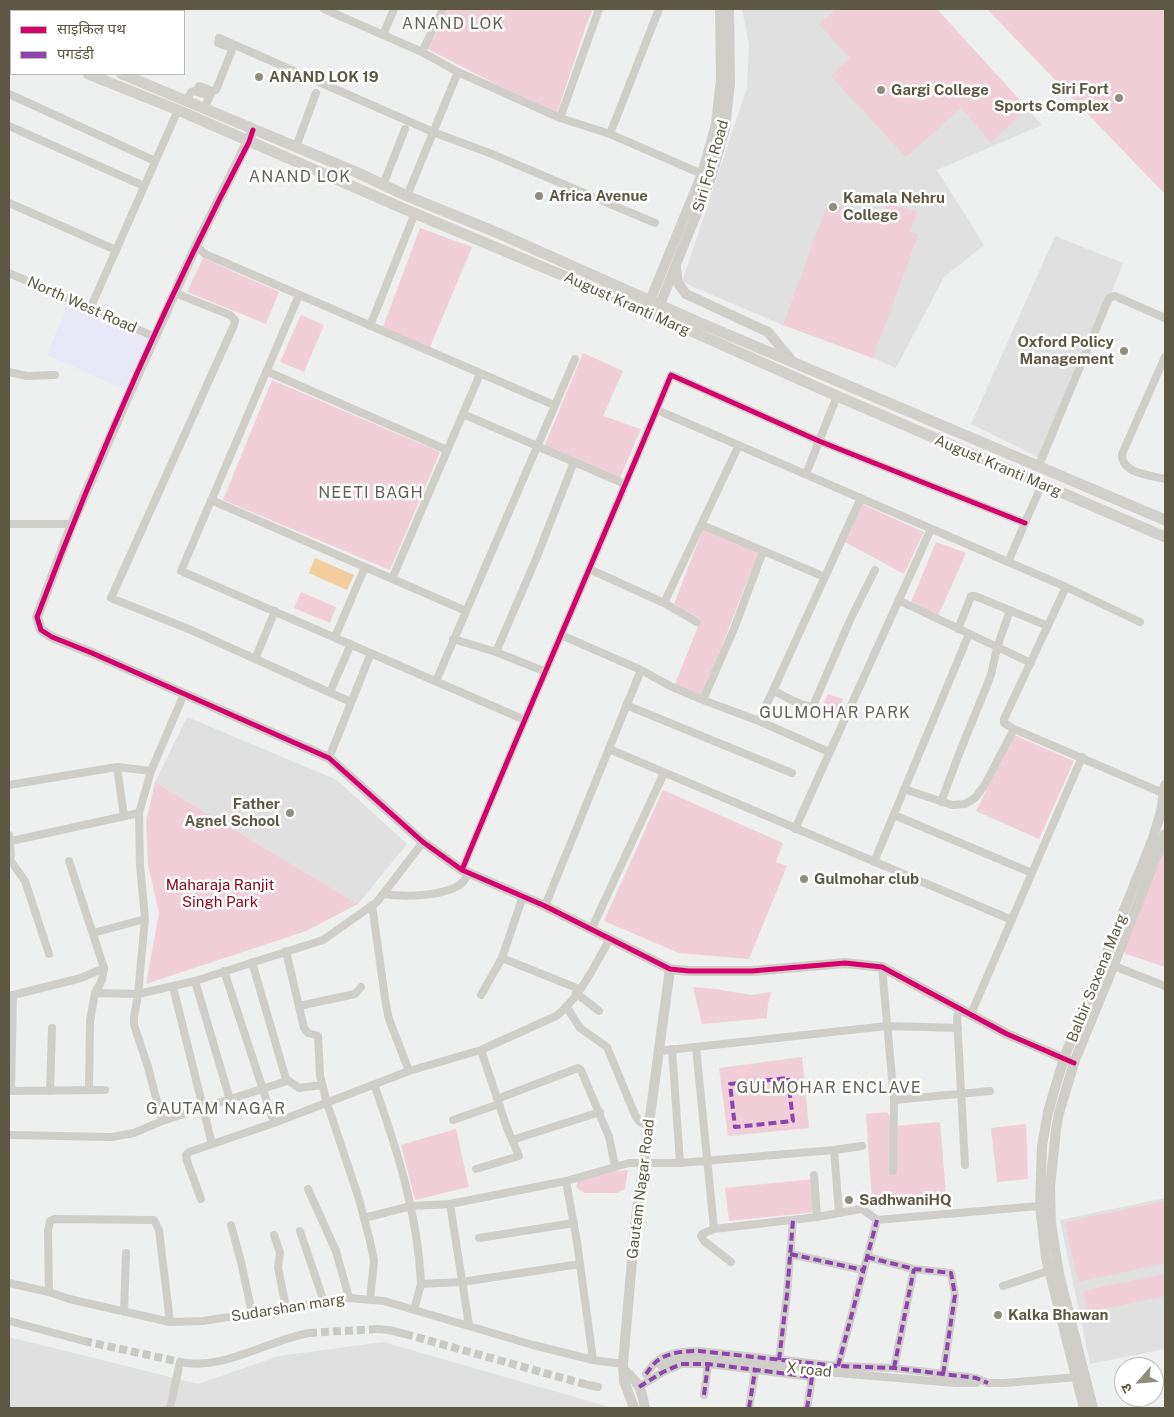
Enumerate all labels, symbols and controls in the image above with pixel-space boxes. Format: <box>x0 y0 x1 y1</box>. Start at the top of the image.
legend <box>10 10 185 75</box>
district label: ANAND LOK <box>401 14 505 34</box>
text: साइकिल पथ <box>57 20 126 37</box>
text: पगडंडी <box>57 45 94 62</box>
place label: ANAND LOK 19 <box>269 68 379 86</box>
marker: ANAND LOK 19 <box>253 71 265 83</box>
place label: Siri Fort Sports Complex <box>994 80 1109 115</box>
place label: Gargi College <box>891 81 989 99</box>
marker: Gargi College <box>875 84 887 96</box>
marker: Siri Fort Sports Complex <box>1113 92 1125 104</box>
street label: Siri Fort Road <box>689 118 733 214</box>
district label: ANAND LOK <box>248 167 352 187</box>
place label: Africa Avenue <box>549 187 648 205</box>
place label: Kamala Nehru College <box>843 189 945 224</box>
marker: Africa Avenue <box>533 190 545 202</box>
marker: Kamala Nehru College <box>827 201 839 213</box>
street label: August Kranti Marg <box>561 268 693 340</box>
street label: North West Road <box>24 273 140 337</box>
place label: Oxford Policy Management <box>1018 333 1114 368</box>
marker: Oxford Policy Management <box>1118 345 1130 357</box>
street label: August Kranti Marg <box>932 431 1064 501</box>
district label: NEETI BAGH <box>317 483 425 503</box>
district label: GULMOHAR PARK <box>758 703 912 723</box>
place label: Father Agnel School <box>184 795 280 830</box>
marker: Father Agnel School <box>284 807 296 819</box>
place label: Gulmohar club <box>814 870 919 888</box>
marker: Gulmohar club <box>798 873 810 885</box>
park label: Maharaja Ranjit Singh Park <box>166 876 274 911</box>
street label: Balbir Saxena Marg <box>1063 911 1131 1045</box>
district label: GULMOHAR ENCLAVE <box>734 1078 924 1098</box>
district label: GAUTAM NAGAR <box>144 1099 288 1119</box>
street label: Gautam Nagar Road <box>623 1118 659 1260</box>
place label: SadhwaniHQ <box>859 1191 952 1209</box>
marker: SadhwaniHQ <box>843 1194 855 1206</box>
street label: Sudarshan marg <box>230 1290 346 1326</box>
place label: Kalka Bhawan <box>1008 1306 1109 1324</box>
marker: Kalka Bhawan <box>992 1309 1004 1321</box>
north arrow <box>1114 1357 1164 1407</box>
street label: X road <box>786 1359 832 1381</box>
text: उ <box>1118 1381 1136 1396</box>

